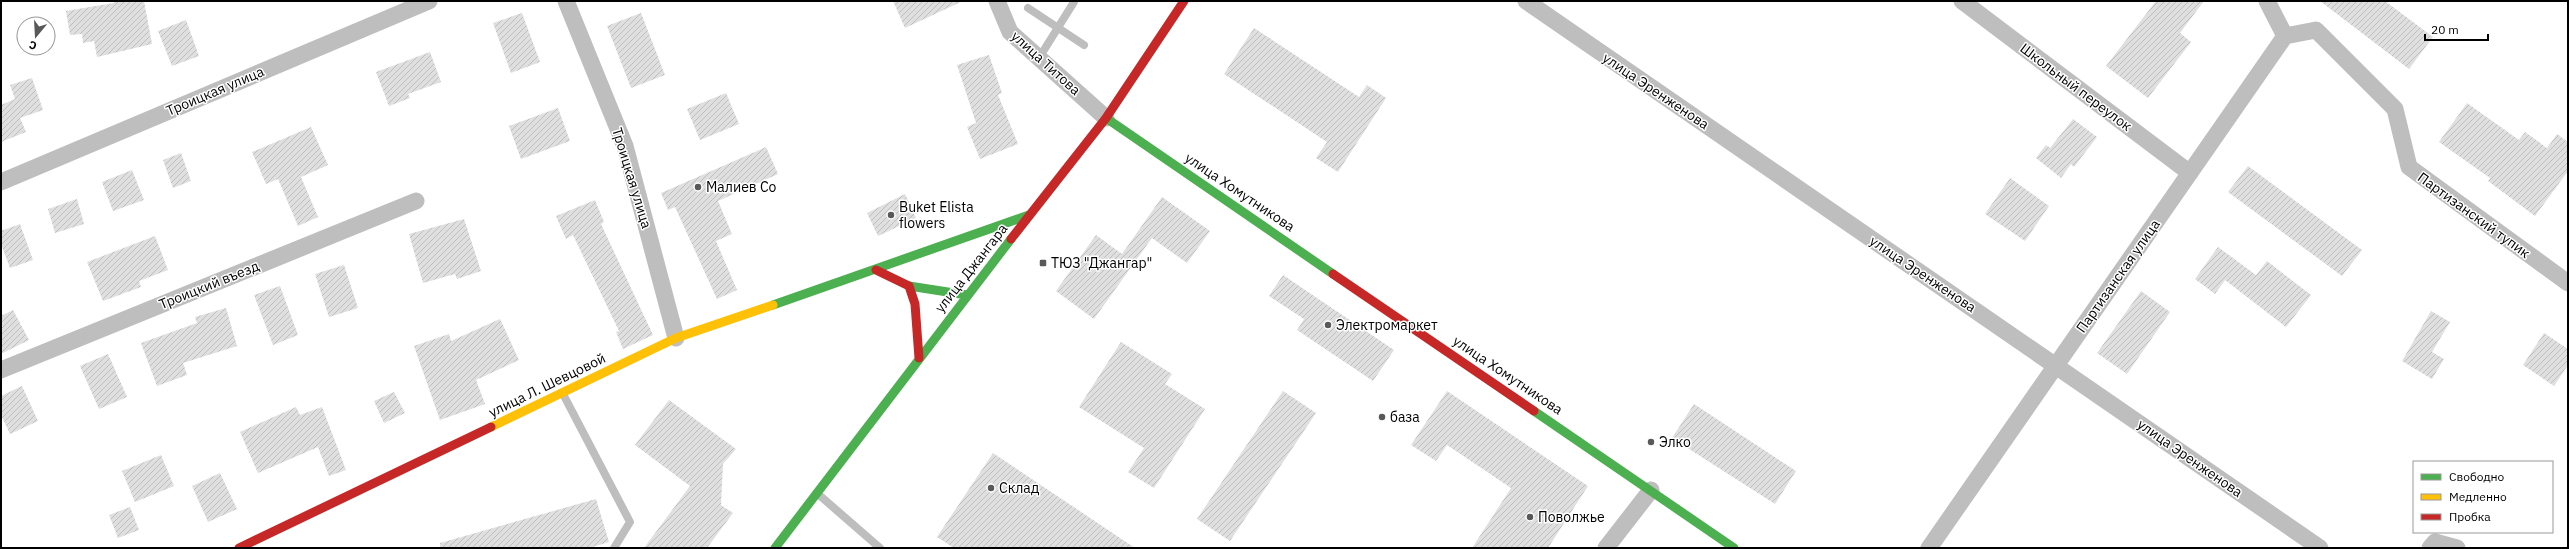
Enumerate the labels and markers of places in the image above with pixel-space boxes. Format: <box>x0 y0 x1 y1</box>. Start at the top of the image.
place label: Малиев Со <box>706 178 777 196</box>
marker: Малиев Со <box>693 182 703 192</box>
place label: Buket Elista flowers <box>899 198 974 232</box>
marker: Buket Elista flowers <box>886 210 896 220</box>
place label: ТЮЗ "Джангар" <box>1051 254 1152 272</box>
marker: ТЮЗ "Джангар" <box>1038 258 1048 268</box>
place label: Электромаркет <box>1336 316 1438 334</box>
marker: Электромаркет <box>1323 320 1333 330</box>
place label: база <box>1390 408 1420 426</box>
marker: база <box>1377 412 1387 422</box>
place label: Элко <box>1659 433 1691 451</box>
marker: Элко <box>1646 437 1656 447</box>
place label: Склад <box>999 479 1039 497</box>
marker: Склад <box>986 483 996 493</box>
place label: Поволжье <box>1538 508 1605 526</box>
marker: Поволжье <box>1525 512 1535 522</box>

